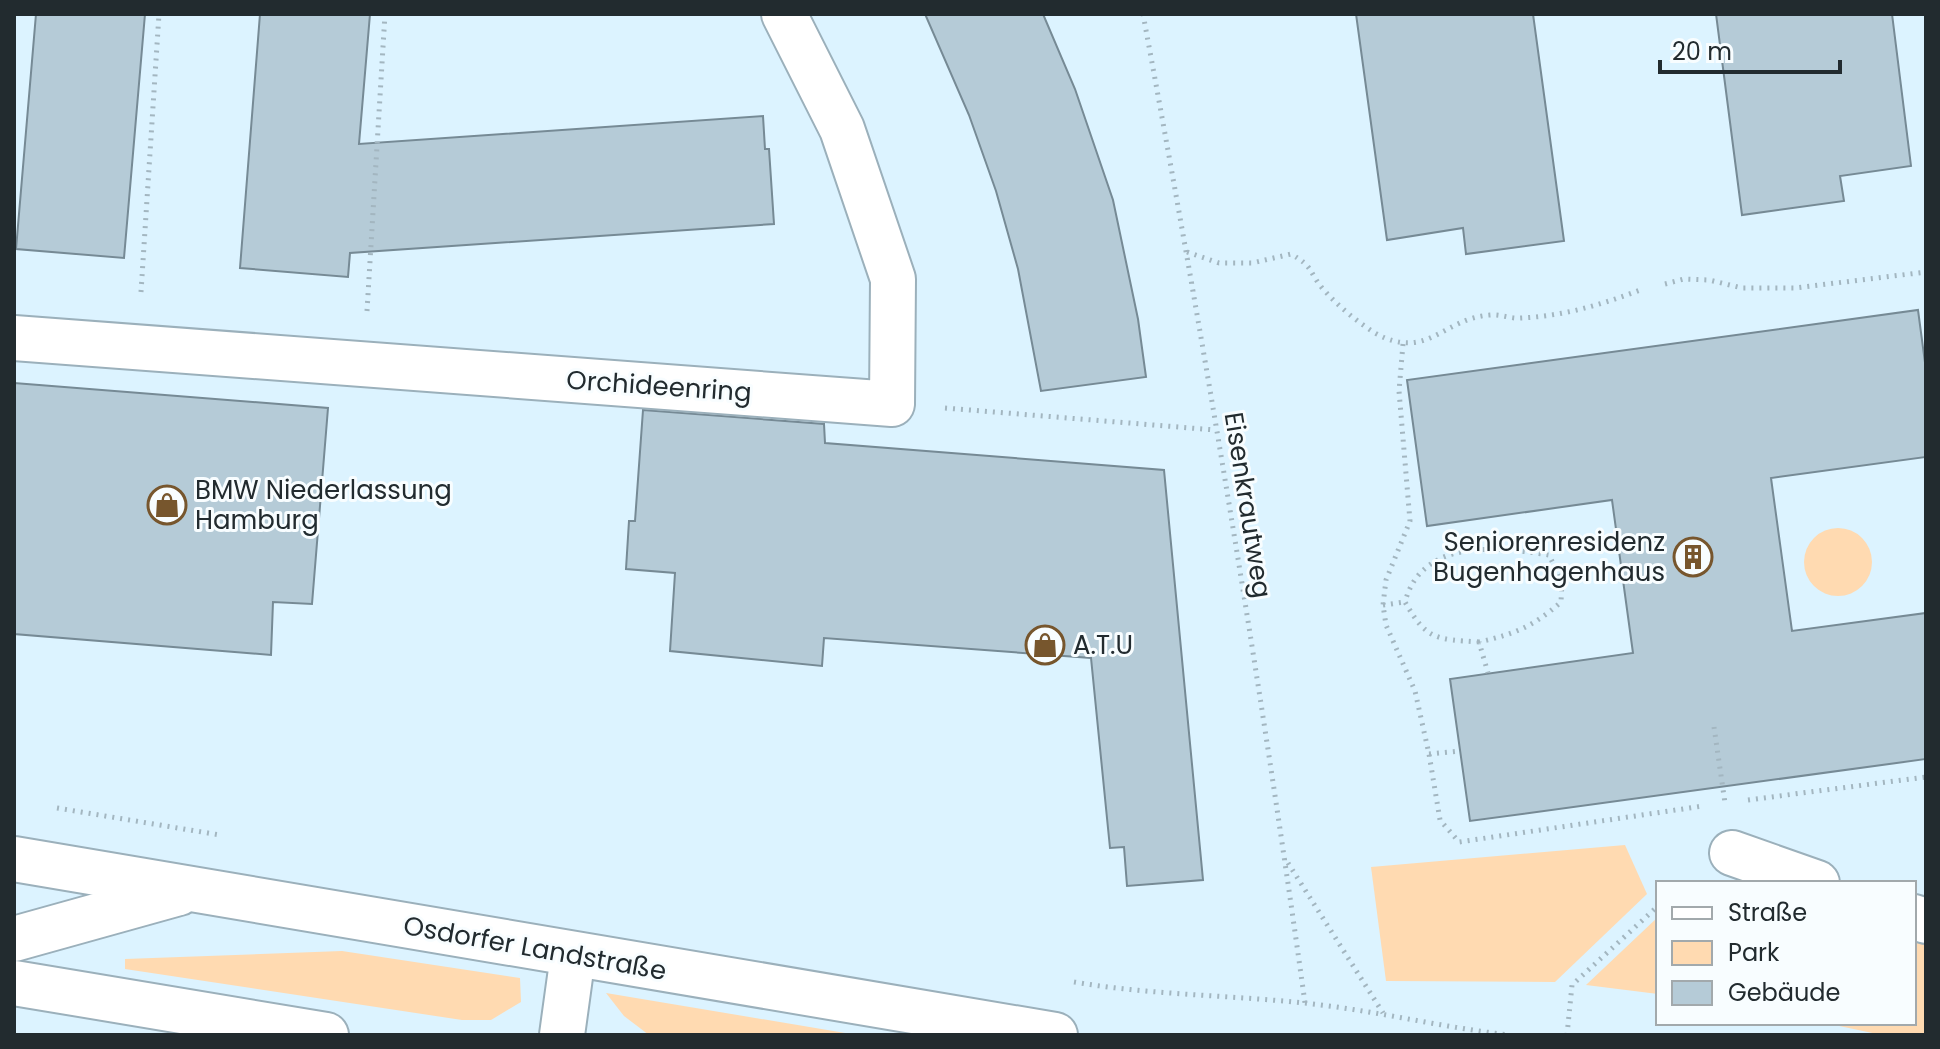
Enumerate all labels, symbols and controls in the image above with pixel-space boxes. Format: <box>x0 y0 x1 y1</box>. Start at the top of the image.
scale bar <box>1660 24 1840 74</box>
text: 20 m <box>1672 35 1732 68</box>
street label: Orchideenring <box>565 362 753 410</box>
street label: Eisenkrautweg <box>1216 409 1280 601</box>
place label: BMW Niederlassung Hamburg <box>195 472 452 538</box>
shop icon: BMW Niederlassung Hamburg <box>146 484 188 526</box>
place label: Seniorenresidenz Bugenhagenhaus <box>1433 524 1665 590</box>
building icon: Seniorenresidenz Bugenhagenhaus <box>1672 536 1714 578</box>
shop icon: A.T.U <box>1024 624 1066 666</box>
place label: A.T.U <box>1073 627 1133 663</box>
legend <box>1656 881 1916 1025</box>
text: Straße <box>1728 896 1807 929</box>
street label: Osdorfer Landstraße <box>401 907 669 989</box>
text: Park <box>1728 936 1780 969</box>
text: Gebäude <box>1728 976 1840 1009</box>

